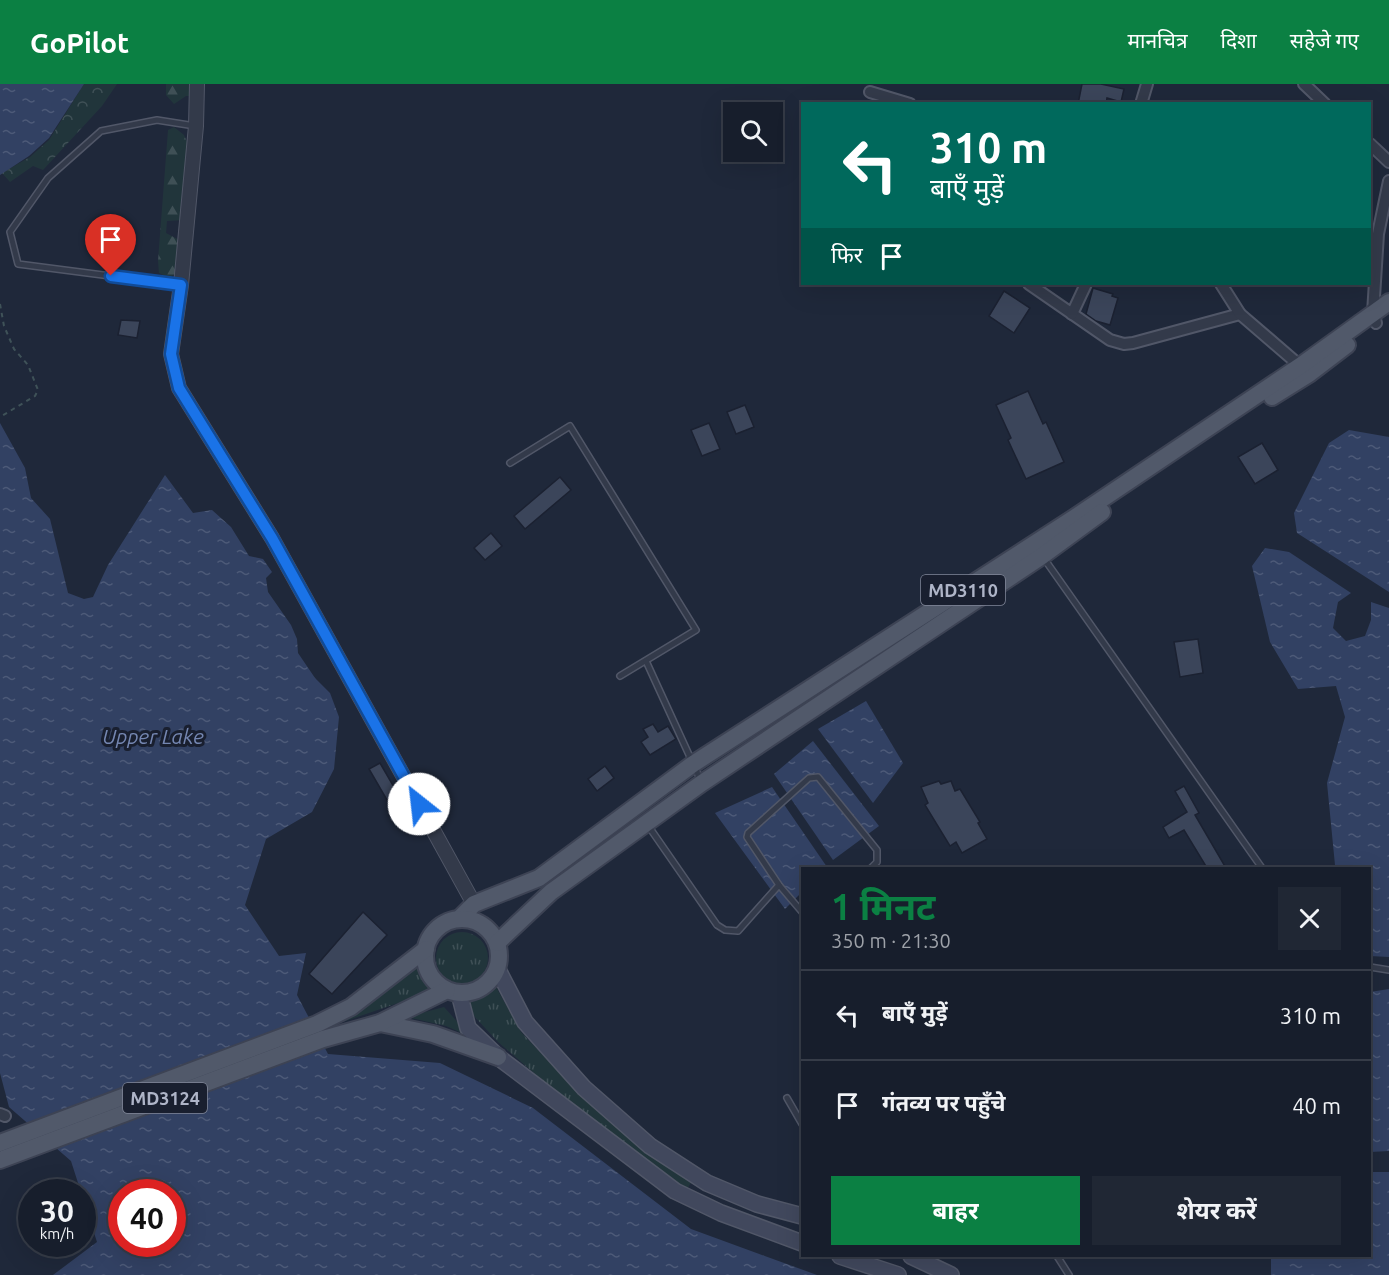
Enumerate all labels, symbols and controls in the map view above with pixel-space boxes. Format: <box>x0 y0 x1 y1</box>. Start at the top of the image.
text: GoPilot <box>30 27 129 58</box>
text: मानचित्र <box>1127 28 1188 52</box>
text: दिशा <box>1221 28 1257 52</box>
text: सहेजे गए <box>1290 28 1359 52</box>
map controls <box>723 102 783 162</box>
button: search <box>723 102 783 162</box>
text: 310 m <box>930 124 1047 171</box>
icon: left <box>831 126 909 204</box>
text: बाएँ मुड़ें <box>930 173 1004 203</box>
pin <box>85 214 136 276</box>
icon: arrive <box>94 223 127 256</box>
icon: arrive <box>875 240 908 273</box>
text: फिर <box>831 242 863 267</box>
road number: MD3110 <box>921 575 1005 605</box>
water label: Upper Lake <box>102 724 204 748</box>
position arrow <box>387 772 451 836</box>
text: 1 मिनट <box>831 886 935 927</box>
button: close <box>1278 887 1341 950</box>
text: 350 m · 21:30 <box>831 929 951 952</box>
icon: left <box>831 999 864 1032</box>
text: बाएँ मुड़ें <box>882 1000 948 1025</box>
text: 310 m <box>1280 1003 1341 1028</box>
road number: MD3124 <box>123 1083 207 1113</box>
icon: arrive <box>831 1089 864 1122</box>
text: गंतव्य पर पहुँचे <box>882 1090 1006 1115</box>
text: 40 m <box>1292 1093 1341 1118</box>
button: बाहर <box>831 1176 1080 1245</box>
button: शेयर करें <box>1092 1176 1341 1245</box>
speed limit sign: 40 <box>108 1179 186 1257</box>
text: 30 <box>40 1194 74 1228</box>
text: km/h <box>40 1225 74 1242</box>

